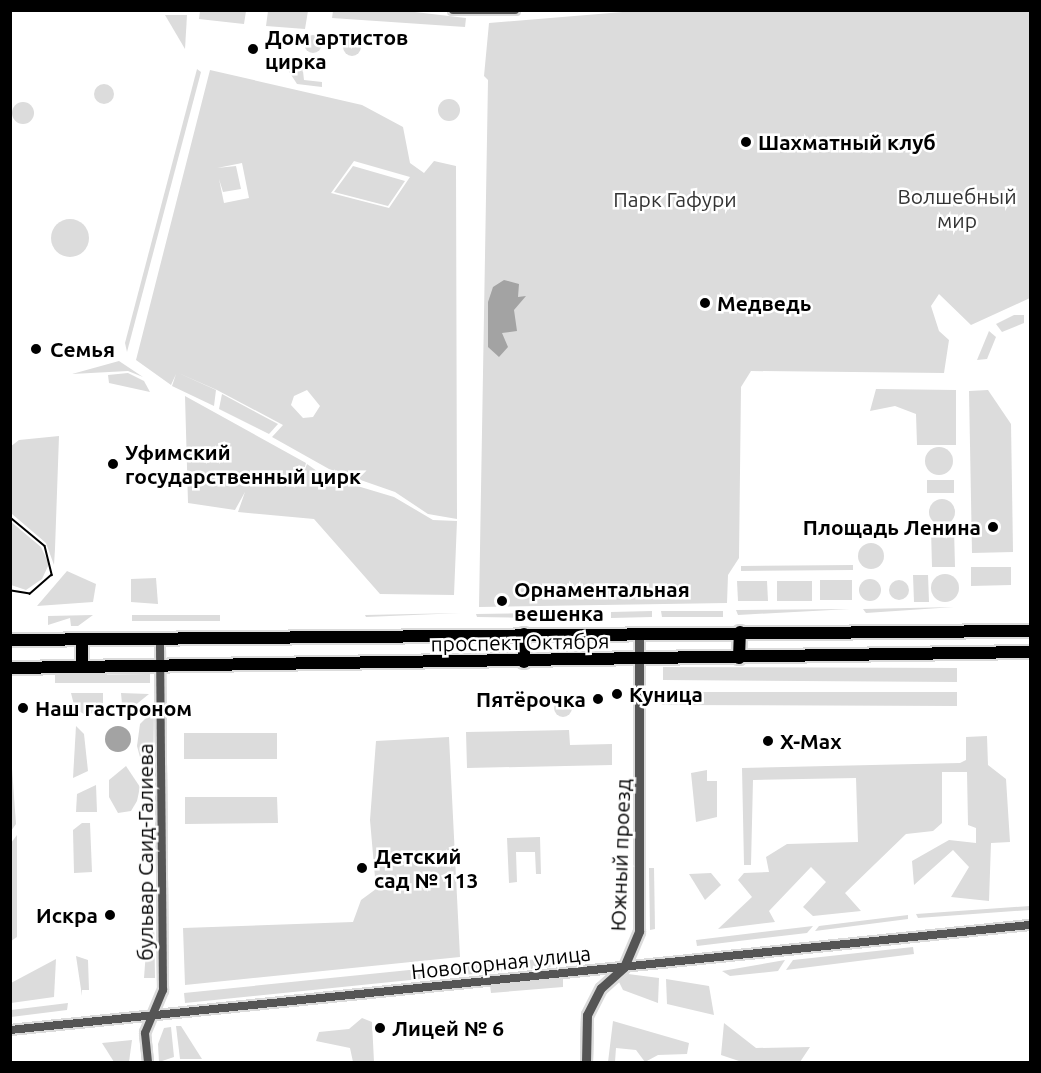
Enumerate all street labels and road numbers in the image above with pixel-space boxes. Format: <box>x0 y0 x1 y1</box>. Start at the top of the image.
street label: проспект Октября <box>430 628 610 656</box>
street label: бульвар Саид-Галиева <box>132 743 158 961</box>
street label: Южный проезд <box>605 778 635 932</box>
street label: Новогорная улица <box>410 940 592 984</box>

